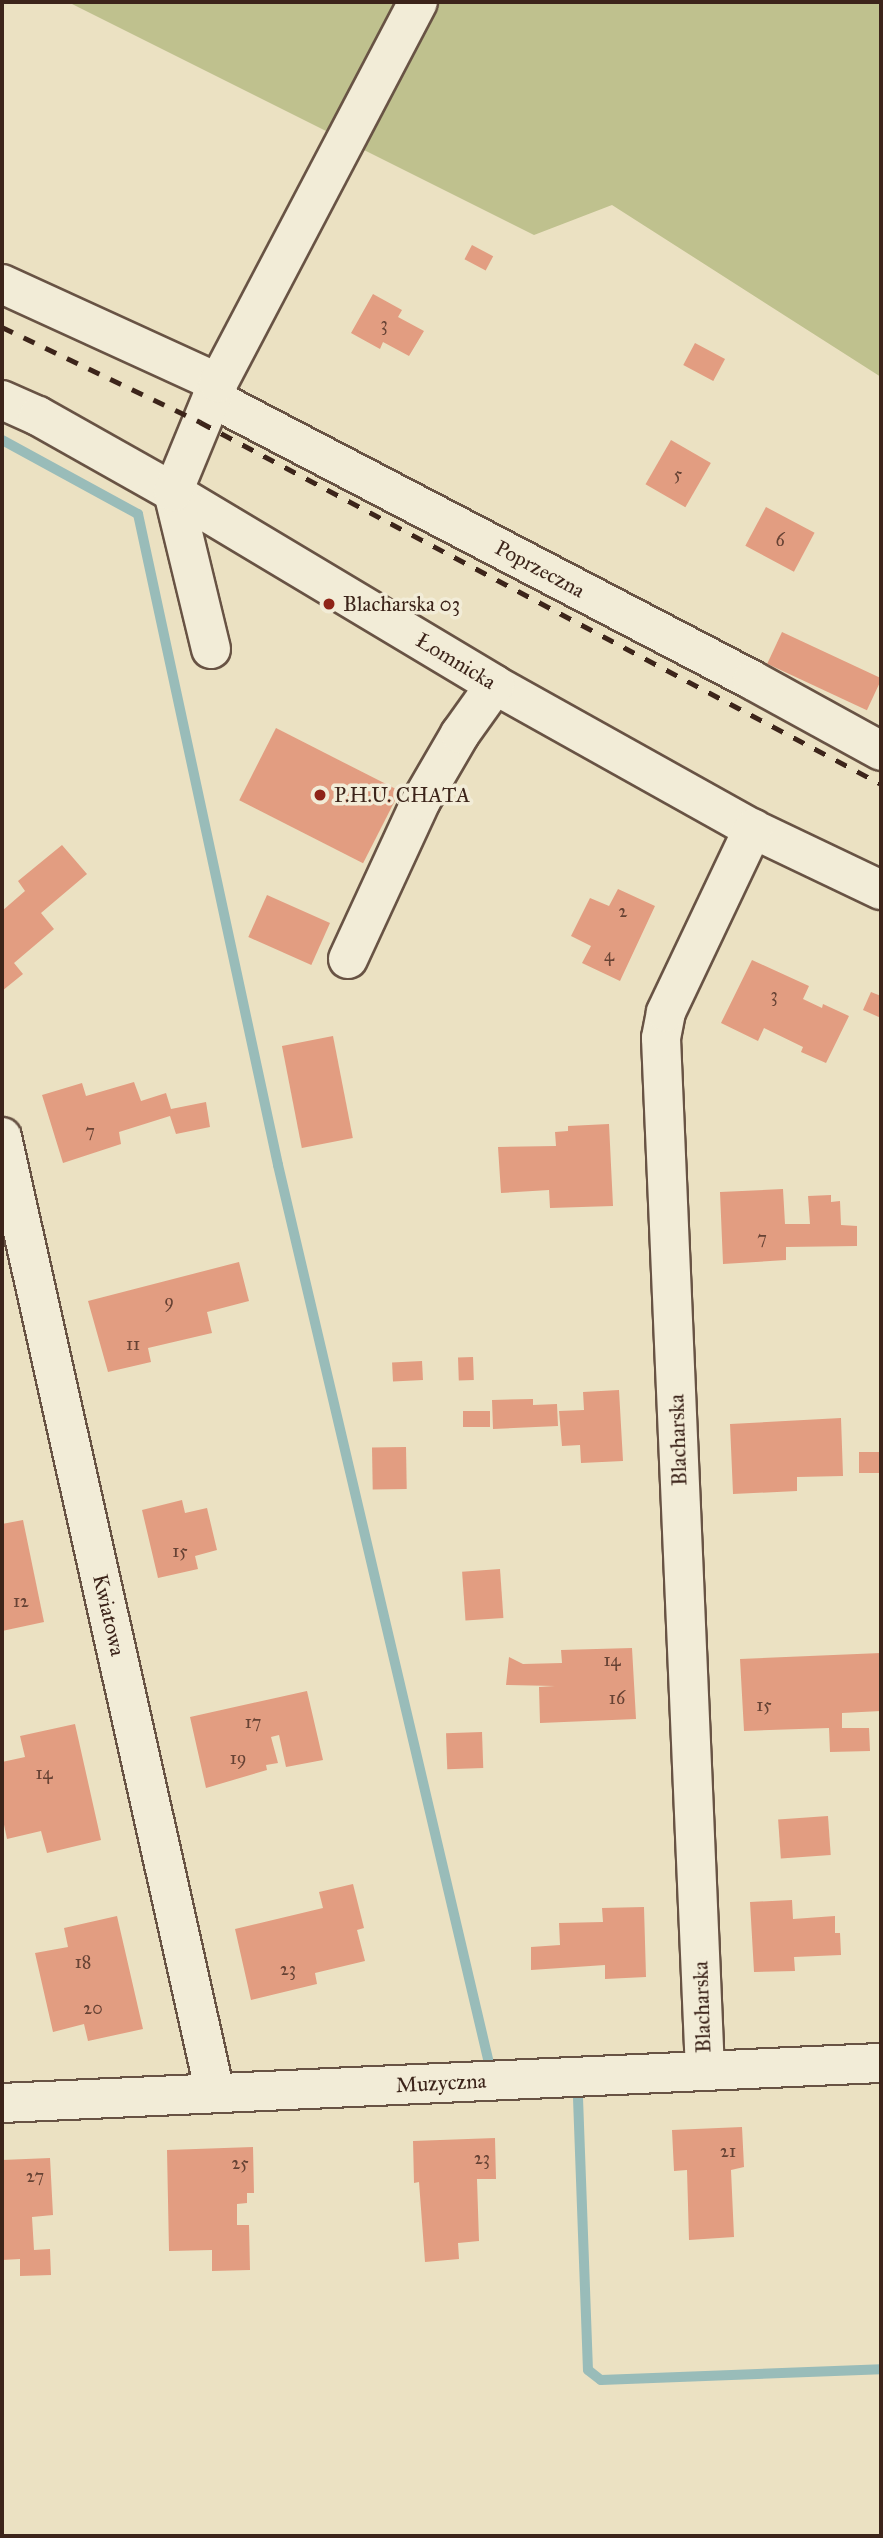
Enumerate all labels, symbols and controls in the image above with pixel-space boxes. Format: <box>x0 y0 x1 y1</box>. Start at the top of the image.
house number: 3 <box>380 313 388 335</box>
house number: 5 <box>674 463 682 485</box>
house number: 6 <box>775 529 785 551</box>
street label: Poprzeczna <box>491 535 589 603</box>
place label: Blacharska 03 <box>343 591 460 617</box>
marker: Blacharska 03 <box>321 596 337 612</box>
street label: Łomnicka <box>412 627 500 695</box>
place label: P.H.U. CHATA <box>334 782 470 808</box>
marker: P.H.U. CHATA <box>312 787 328 803</box>
house number: 2 <box>619 900 627 922</box>
house number: 4 <box>604 944 614 966</box>
house number: 3 <box>770 984 778 1006</box>
house number: 7 <box>85 1120 95 1142</box>
house number: 7 <box>757 1227 767 1249</box>
house number: 9 <box>164 1290 174 1312</box>
house number: 11 <box>126 1333 140 1355</box>
street label: Blacharska <box>664 1394 692 1486</box>
house number: 15 <box>172 1540 188 1562</box>
street label: Kwiatowa <box>87 1572 131 1658</box>
house number: 12 <box>13 1590 29 1612</box>
house number: 14 <box>603 1649 621 1671</box>
house number: 16 <box>609 1687 625 1709</box>
house number: 15 <box>756 1694 772 1716</box>
house number: 17 <box>245 1711 261 1733</box>
house number: 19 <box>230 1747 246 1769</box>
house number: 14 <box>35 1762 53 1784</box>
house number: 18 <box>75 1951 91 1973</box>
house number: 23 <box>280 1958 296 1980</box>
street label: Blacharska <box>688 1961 716 2053</box>
house number: 20 <box>83 1997 103 2019</box>
street label: Muzyczna <box>395 2068 487 2098</box>
house number: 21 <box>720 2140 736 2162</box>
house number: 23 <box>474 2147 490 2169</box>
house number: 25 <box>231 2152 249 2174</box>
house number: 27 <box>26 2165 44 2187</box>

